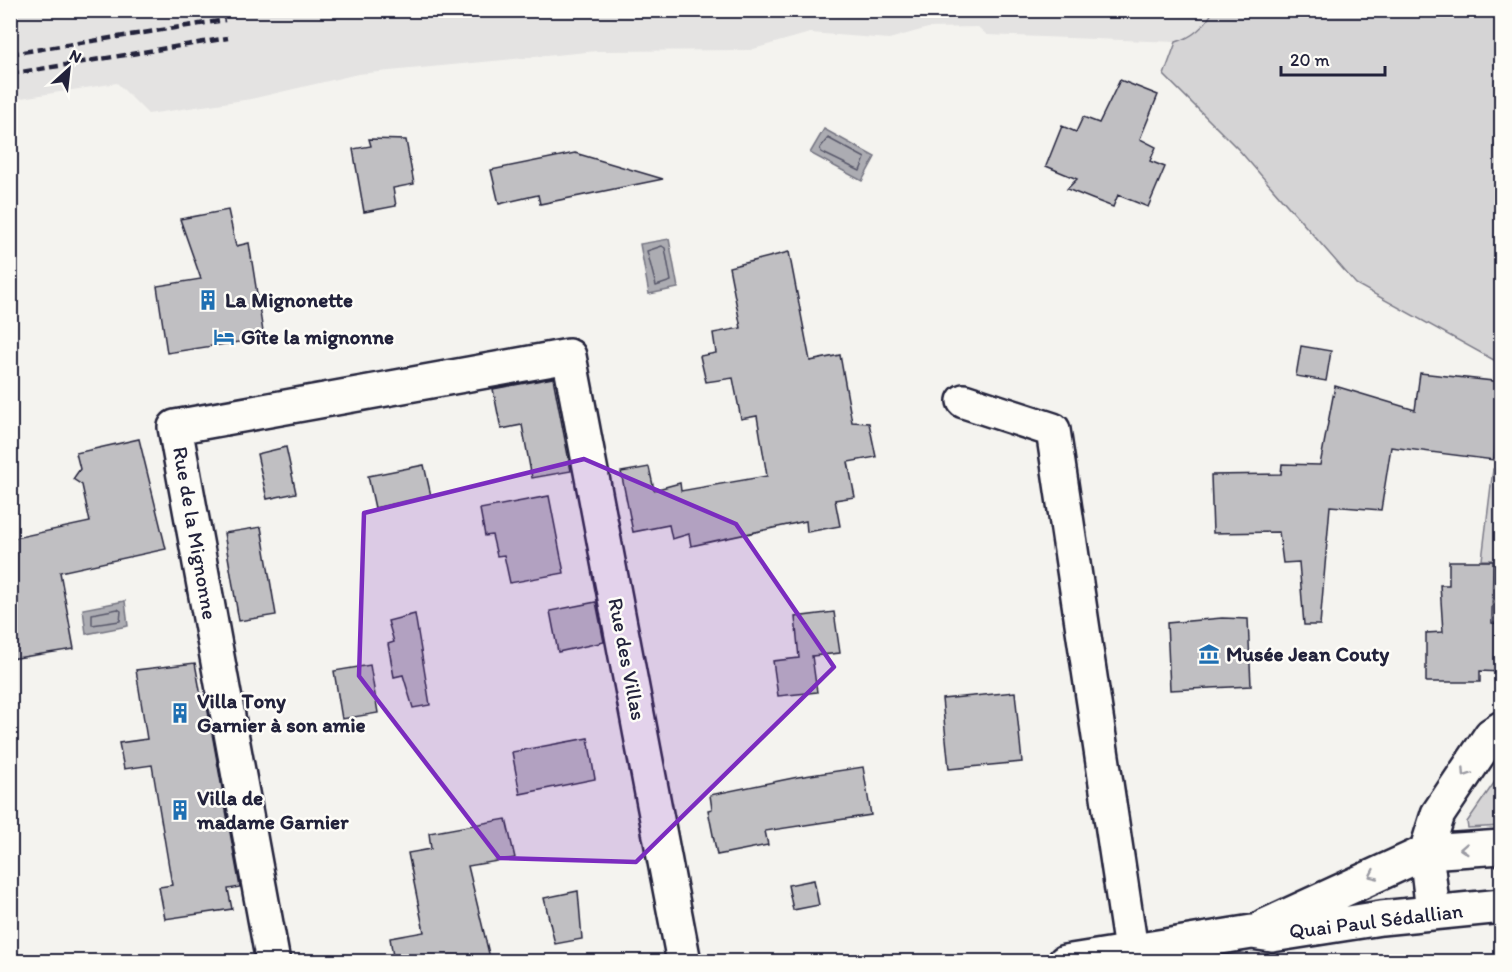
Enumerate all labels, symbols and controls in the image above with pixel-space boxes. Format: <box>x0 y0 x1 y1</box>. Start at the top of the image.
north arrow <box>39 39 99 99</box>
scale bar <box>1281 39 1384 77</box>
text: N <box>66 45 85 67</box>
text: 20 m <box>1290 49 1330 71</box>
place label: La Mignonette <box>225 287 353 313</box>
building icon: La Mignonette <box>196 288 220 312</box>
place label: Gîte la mignonne <box>241 324 394 350</box>
hotel icon: Gîte la mignonne <box>212 325 236 349</box>
street label: Rue de la Mignonne <box>168 444 223 621</box>
street label: Rue des Villas <box>603 596 652 722</box>
place label: Musée Jean Couty <box>1226 641 1390 667</box>
museum icon: Musée Jean Couty <box>1197 642 1221 666</box>
place label: Villa Tony Garnier à son amie <box>197 688 366 737</box>
building icon: Villa Tony Garnier à son amie <box>168 701 192 725</box>
one-way arrow <box>1461 767 1473 777</box>
place label: Villa de madame Garnier <box>196 785 349 834</box>
building icon: Villa de madame Garnier <box>168 798 192 822</box>
one-way arrow <box>1459 842 1468 855</box>
one-way arrow <box>1368 868 1379 880</box>
street label: Quai Paul Sédallian <box>1288 897 1464 944</box>

